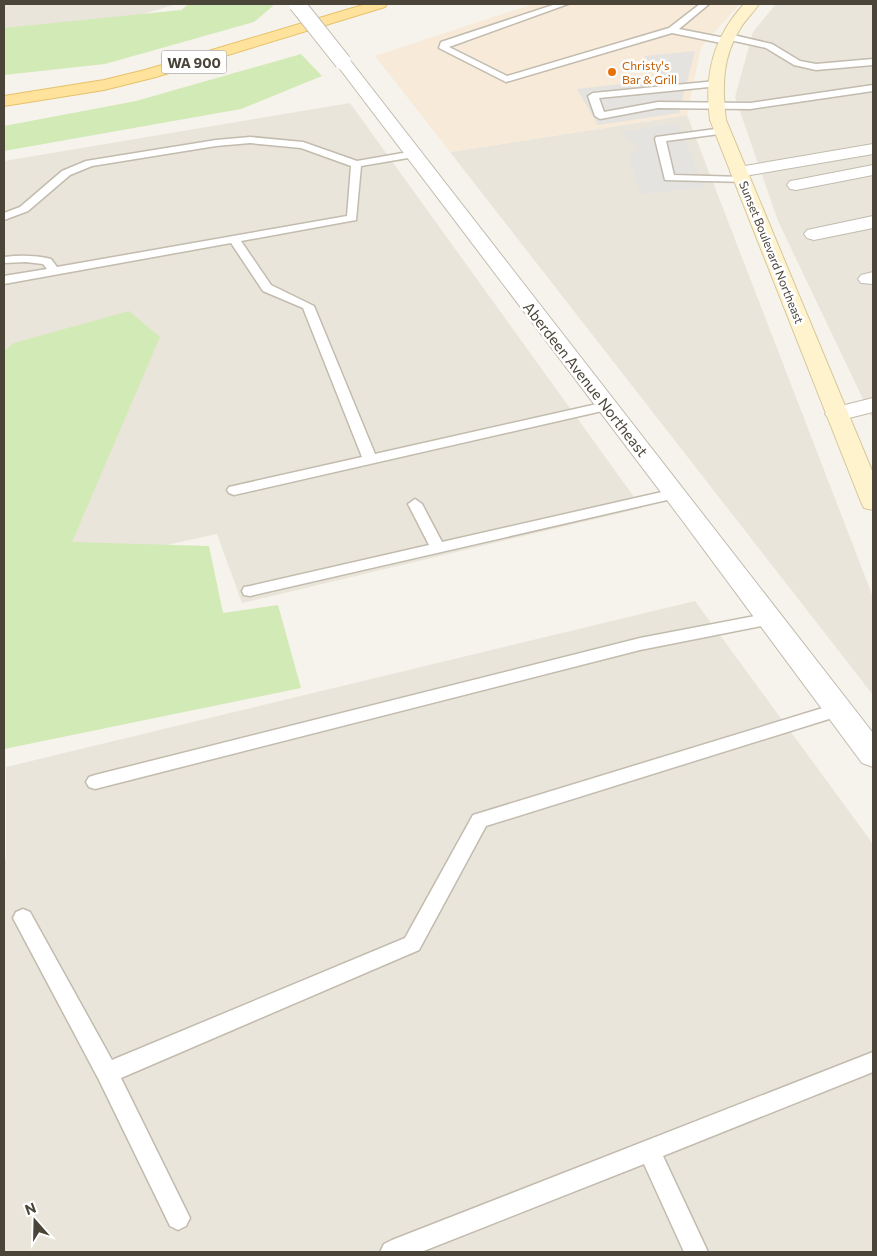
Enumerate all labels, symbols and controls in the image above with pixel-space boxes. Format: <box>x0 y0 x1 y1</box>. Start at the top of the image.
road number: WA 900 <box>162 51 226 74</box>
place label: Christy's Bar & Grill <box>622 58 677 86</box>
marker: Christy's Bar & Grill <box>606 66 618 78</box>
street label: Sunset Boulevard Northeast <box>737 179 807 325</box>
street label: Aberdeen Avenue Northeast <box>520 298 652 460</box>
north arrow <box>10 1196 60 1246</box>
text: N <box>23 1199 38 1218</box>

